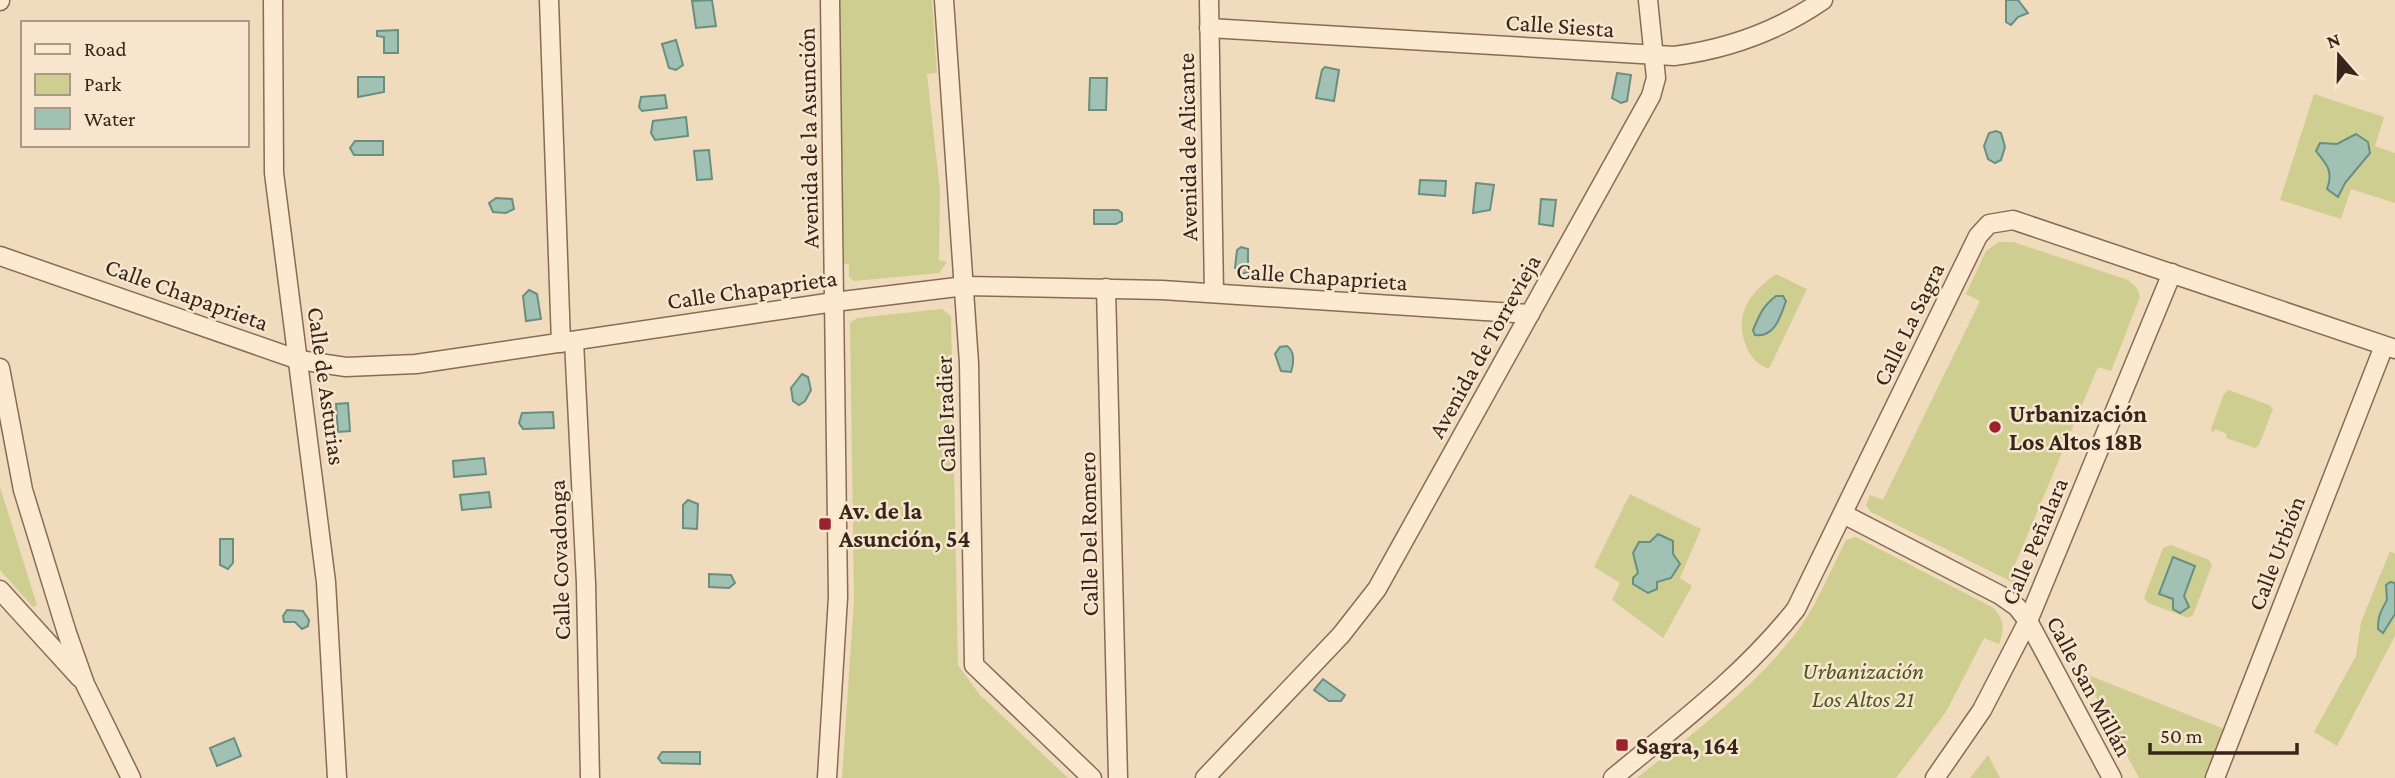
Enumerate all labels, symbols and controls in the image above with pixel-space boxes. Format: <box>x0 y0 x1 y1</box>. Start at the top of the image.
street label: Calle Siesta <box>1505 8 1615 42</box>
legend <box>21 21 248 147</box>
north arrow <box>2304 21 2374 91</box>
street label: Avenida de la Asunción <box>793 27 823 249</box>
text: N <box>2324 28 2343 53</box>
text: Road <box>84 37 127 61</box>
street label: Avenida de Alicante <box>1172 53 1202 241</box>
text: Park <box>84 72 121 96</box>
text: Water <box>84 107 136 131</box>
street label: Avenida de Torrevieja <box>1422 250 1546 442</box>
street label: Calle Chapaprieta <box>102 252 272 336</box>
street label: Calle Chapaprieta <box>1235 257 1409 295</box>
street label: Calle La Sagra <box>1867 258 1949 390</box>
street label: Calle Chapaprieta <box>665 264 839 314</box>
street label: Calle de Asturias <box>303 305 351 467</box>
street label: Calle Iradier <box>929 354 961 473</box>
place label: Urbanización Los Altos 18B <box>2009 400 2147 455</box>
marker: Urbanización Los Altos 18B <box>1987 419 2003 435</box>
street label: Calle Del Romero <box>1073 451 1103 617</box>
street label: Calle Peñalara <box>1995 473 2073 609</box>
street label: Calle Covadonga <box>543 479 575 641</box>
street label: Calle Urbión <box>2242 492 2310 614</box>
place label: Av. de la Asunción, 54 <box>838 497 971 553</box>
marker: Av. de la Asunción, 54 <box>817 516 833 532</box>
street label: Calle San Millán <box>2042 611 2138 761</box>
park label: Urbanización Los Altos 21 <box>1802 657 1924 712</box>
scale bar <box>2150 712 2297 756</box>
text: 50 m <box>2160 724 2203 748</box>
place label: Sagra, 164 <box>1636 732 1739 760</box>
marker: Sagra, 164 <box>1614 737 1630 753</box>

